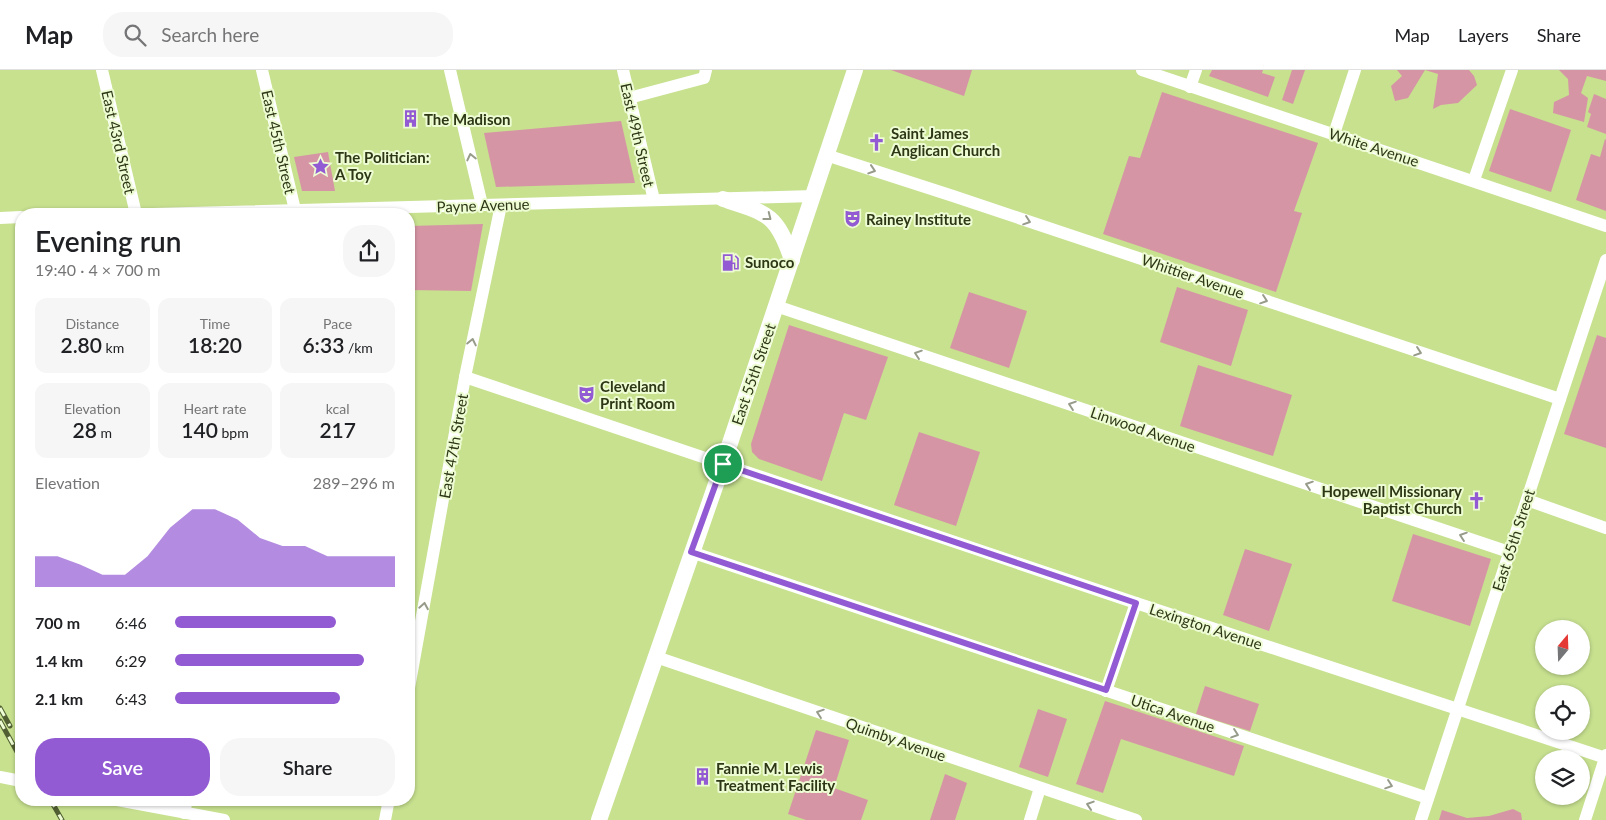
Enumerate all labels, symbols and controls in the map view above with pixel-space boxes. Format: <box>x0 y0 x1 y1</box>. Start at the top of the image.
search box <box>103 12 453 57</box>
text: Map <box>25 20 73 49</box>
icon: search <box>121 21 149 49</box>
text: Search here <box>161 23 259 46</box>
text: Map <box>1394 24 1430 46</box>
text: Layers <box>1458 24 1509 46</box>
text: Share <box>1537 24 1581 46</box>
street label: East 49th Street <box>617 81 659 189</box>
street label: East 43rd Street <box>98 88 140 196</box>
street label: East 45th Street <box>258 88 300 196</box>
building icon: The Madison <box>400 109 420 129</box>
place label: The Madison <box>424 110 511 128</box>
place label: Saint James Anglican Church <box>890 124 1000 159</box>
street label: White Avenue <box>1327 124 1421 170</box>
church icon: Saint James Anglican Church <box>867 132 887 152</box>
place label: The Politician: A Toy <box>334 148 430 183</box>
one-way arrow <box>466 153 477 162</box>
place icon: The Politician: A Toy <box>311 156 331 176</box>
one-way arrow <box>868 164 876 174</box>
street label: Payne Avenue <box>436 194 530 216</box>
theatre icon: Rainey Institute <box>842 209 862 229</box>
place label: Rainey Institute <box>866 210 971 228</box>
one-way arrow <box>762 212 771 220</box>
one-way arrow <box>1022 215 1031 225</box>
text: Evening run <box>35 224 181 258</box>
button: share <box>343 225 395 277</box>
street label: Whittier Avenue <box>1139 250 1247 302</box>
fuel station icon: Sunoco <box>721 252 741 272</box>
place label: Sunoco <box>745 253 795 271</box>
text: 19:40 · 4 × 700 m <box>35 260 160 279</box>
one-way arrow <box>1259 294 1268 304</box>
text: Distance <box>65 315 119 332</box>
text: Time <box>200 315 230 332</box>
text: Pace <box>323 315 352 332</box>
street label: East 55th Street <box>727 320 779 427</box>
text: 2.80 <box>60 332 102 357</box>
text: 18:20 <box>188 332 242 357</box>
text: 6:33 <box>302 332 344 357</box>
one-way arrow <box>467 338 477 347</box>
text: km <box>102 339 124 356</box>
text: /km <box>344 339 373 356</box>
one-way arrow <box>1413 346 1422 356</box>
one-way arrow <box>914 349 923 359</box>
place label: Cleveland Print Room <box>600 377 675 412</box>
theatre icon: Cleveland Print Room <box>576 385 596 405</box>
street label: East 47th Street <box>435 392 471 500</box>
text: Elevation <box>64 400 121 417</box>
text: Heart rate <box>184 400 246 417</box>
text: kcal <box>326 400 349 417</box>
one-way arrow <box>1068 401 1077 411</box>
street label: Linwood Avenue <box>1088 403 1198 455</box>
text: 28 <box>73 417 97 442</box>
text: 140 <box>181 417 218 442</box>
text: 217 <box>319 417 356 442</box>
text: m <box>97 424 112 441</box>
text: bpm <box>218 424 249 441</box>
pin <box>702 443 744 485</box>
icon: arrive <box>709 450 737 478</box>
text: Elevation <box>35 473 100 492</box>
text: 289–296 m <box>313 473 395 492</box>
one-way arrow <box>1305 480 1314 490</box>
place label: Hopewell Missionary Baptist Church <box>1322 482 1462 517</box>
street label: East 65th Street <box>1488 486 1538 593</box>
church icon: Hopewell Missionary Baptist Church <box>1466 490 1486 510</box>
one-way arrow <box>1459 532 1468 542</box>
street label: Lexington Avenue <box>1147 599 1265 653</box>
one-way arrow <box>418 601 428 610</box>
text: 700 m <box>35 613 80 632</box>
text: 6:46 <box>115 613 147 632</box>
north arrow <box>1535 620 1590 675</box>
map controls <box>1535 620 1590 805</box>
text: 1.4 km <box>35 651 83 670</box>
text: 6:29 <box>115 651 147 670</box>
button: locate <box>1535 685 1590 740</box>
text: 2.1 km <box>35 689 83 708</box>
text: 6:43 <box>115 689 147 708</box>
street label: Utica Avenue <box>1129 690 1217 736</box>
one-way arrow <box>816 709 825 719</box>
street label: Quimby Avenue <box>844 713 949 765</box>
one-way arrow <box>1230 728 1239 738</box>
button: Save <box>35 738 210 796</box>
button: Share <box>220 738 395 796</box>
button: layers <box>1535 750 1590 805</box>
place label: Fannie M. Lewis Treatment Facility <box>716 759 835 794</box>
building icon: Fannie M. Lewis Treatment Facility <box>692 767 712 787</box>
one-way arrow <box>1385 780 1393 790</box>
one-way arrow <box>1086 800 1095 810</box>

